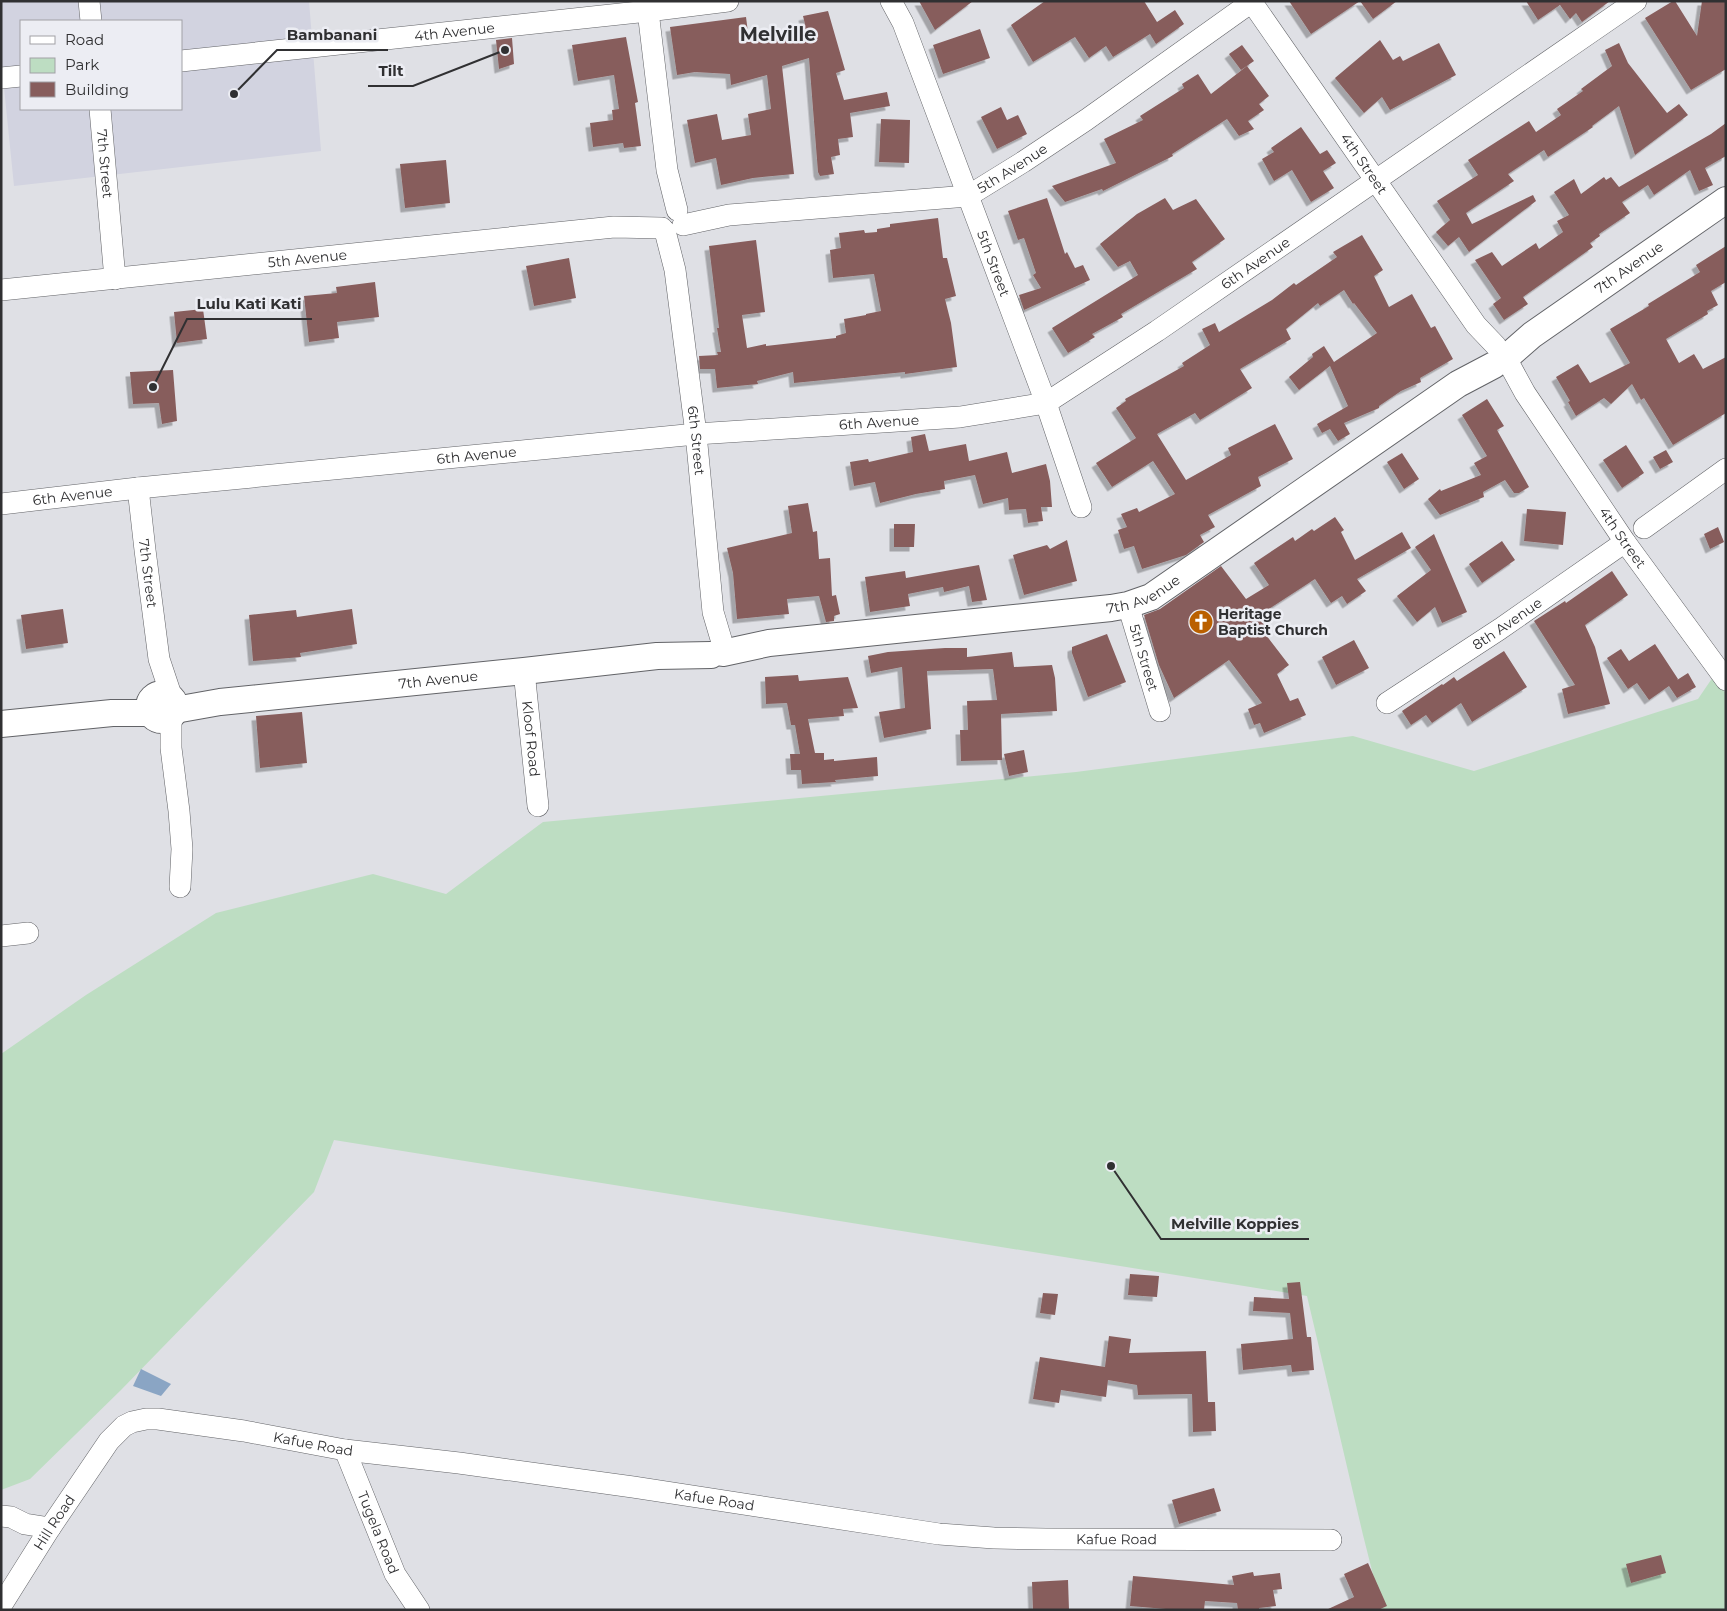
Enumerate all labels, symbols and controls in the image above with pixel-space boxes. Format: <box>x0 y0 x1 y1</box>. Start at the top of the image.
street label: 4th Avenue <box>413 18 496 45</box>
legend <box>20 20 182 110</box>
callout: Bambanani <box>277 20 388 50</box>
district label: Melville <box>740 23 816 46</box>
text: Bambanani <box>287 25 377 44</box>
text: Road <box>65 30 104 49</box>
text: Park <box>65 55 99 74</box>
callout: Tilt <box>368 56 413 86</box>
text: Tilt <box>379 61 404 80</box>
text: Building <box>65 80 129 99</box>
street label: 7th Street <box>93 129 117 199</box>
street label: 4th Street <box>1336 130 1392 198</box>
street label: 5th Avenue <box>974 139 1051 197</box>
street label: 5th Street <box>973 228 1014 299</box>
street label: 6th Avenue <box>1217 233 1294 293</box>
street label: 7th Avenue <box>1591 237 1667 298</box>
street label: 5th Avenue <box>267 245 348 272</box>
callout: Lulu Kati Kati <box>187 289 312 319</box>
text: Lulu Kati Kati <box>196 294 302 313</box>
street label: 6th Street <box>683 405 709 476</box>
street label: 6th Avenue <box>838 411 920 434</box>
street label: 6th Avenue <box>436 442 517 468</box>
street label: 6th Avenue <box>32 482 113 509</box>
street label: 4th Street <box>1595 504 1650 572</box>
street label: 7th Street <box>135 538 161 609</box>
street label: 7th Avenue <box>1105 571 1184 617</box>
street label: 8th Avenue <box>1469 593 1546 654</box>
place label: Heritage Baptist Church <box>1218 605 1328 639</box>
church icon: Heritage Baptist Church <box>1188 609 1214 635</box>
street label: 5th Street <box>1125 622 1163 694</box>
street label: 7th Avenue <box>398 667 479 693</box>
street label: Kloof Road <box>518 700 544 778</box>
callout: Melville Koppies <box>1161 1209 1309 1239</box>
text: Melville Koppies <box>1171 1214 1299 1233</box>
street label: Kafue Road <box>272 1428 354 1460</box>
street label: Kafue Road <box>673 1484 756 1515</box>
street label: Tugela Road <box>354 1489 403 1577</box>
street label: Hill Road <box>29 1491 79 1554</box>
street label: Kafue Road <box>1076 1530 1157 1548</box>

